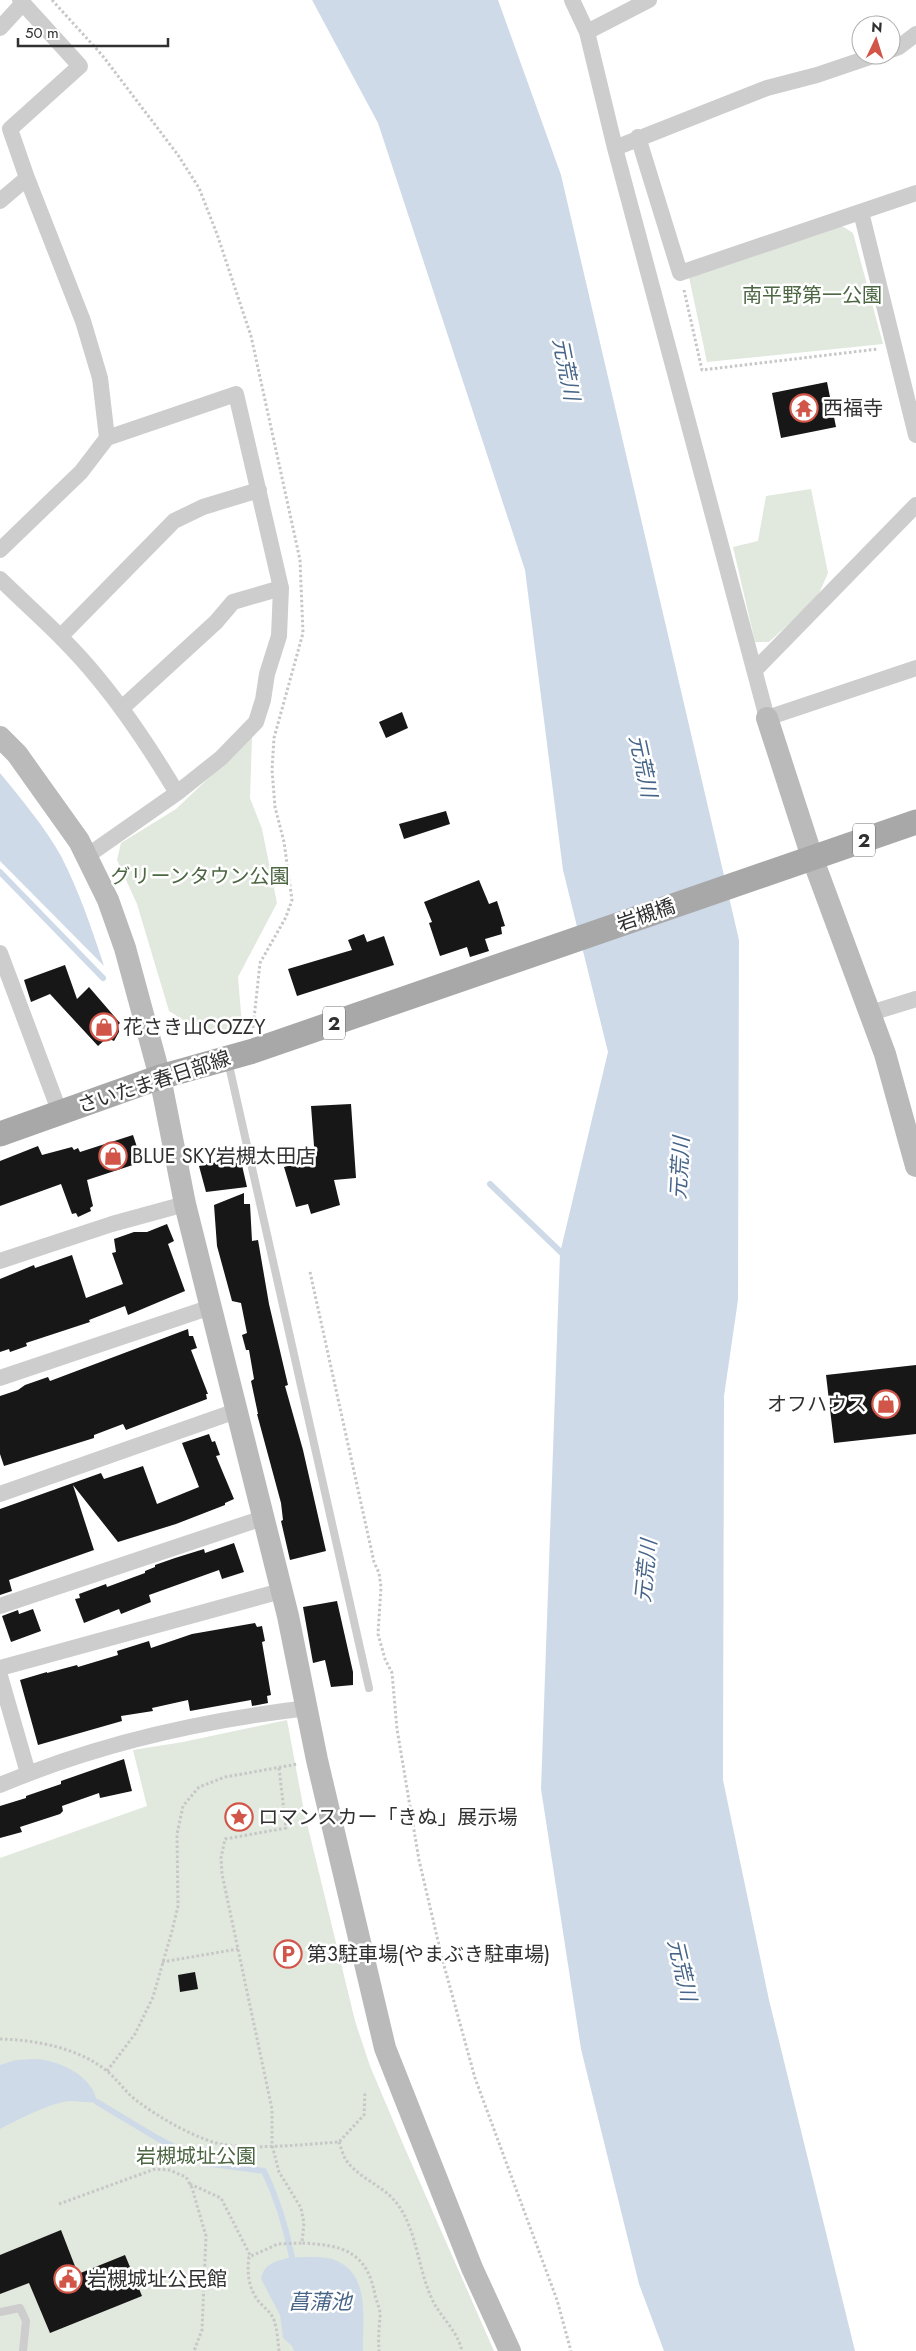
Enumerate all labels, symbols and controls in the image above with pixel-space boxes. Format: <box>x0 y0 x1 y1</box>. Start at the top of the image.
scale bar <box>18 15 168 47</box>
north arrow <box>851 15 901 65</box>
text: N <box>871 17 883 37</box>
text: 50 m <box>25 22 59 44</box>
park label: 南平野第一公園 <box>742 281 882 310</box>
water label: 元荒川 <box>545 335 587 405</box>
temple icon: 西福寺 <box>789 393 819 423</box>
place label: 西福寺 <box>823 394 883 423</box>
water label: 元荒川 <box>622 732 665 802</box>
road number: 2 <box>853 824 875 856</box>
park label: グリーンタウン公園 <box>111 862 290 891</box>
street label: 岩槻橋 <box>613 892 679 938</box>
road number: 2 <box>323 1006 345 1040</box>
shop icon: 花さき山COZZY <box>89 1012 119 1042</box>
place label: 花さき山COZZY <box>123 1013 266 1042</box>
street label: さいたま春日部線 <box>74 1044 234 1120</box>
water label: 元荒川 <box>663 1134 697 1200</box>
shop icon: BLUE SKY岩槻太田店 <box>98 1141 128 1171</box>
place label: BLUE SKY岩槻太田店 <box>132 1142 316 1171</box>
shop icon: オフハウス <box>871 1389 901 1419</box>
place label: オフハウス <box>767 1390 867 1419</box>
water label: 元荒川 <box>628 1536 664 1604</box>
place icon: ロマンスカー「きぬ」展示場 <box>224 1802 254 1832</box>
place label: ロマンスカー「きぬ」展示場 <box>258 1803 518 1832</box>
water label: 元荒川 <box>660 1936 704 2006</box>
parking icon: 第3駐車場(やまぶき駐車場) <box>273 1939 303 1969</box>
place label: 第3駐車場(やまぶき駐車場) <box>307 1940 550 1969</box>
park label: 岩槻城址公園 <box>136 2142 256 2171</box>
public building icon: 岩槻城址公民館 <box>53 2264 83 2294</box>
place label: 岩槻城址公民館 <box>87 2265 227 2294</box>
water label: 菖蒲池 <box>289 2287 353 2317</box>

